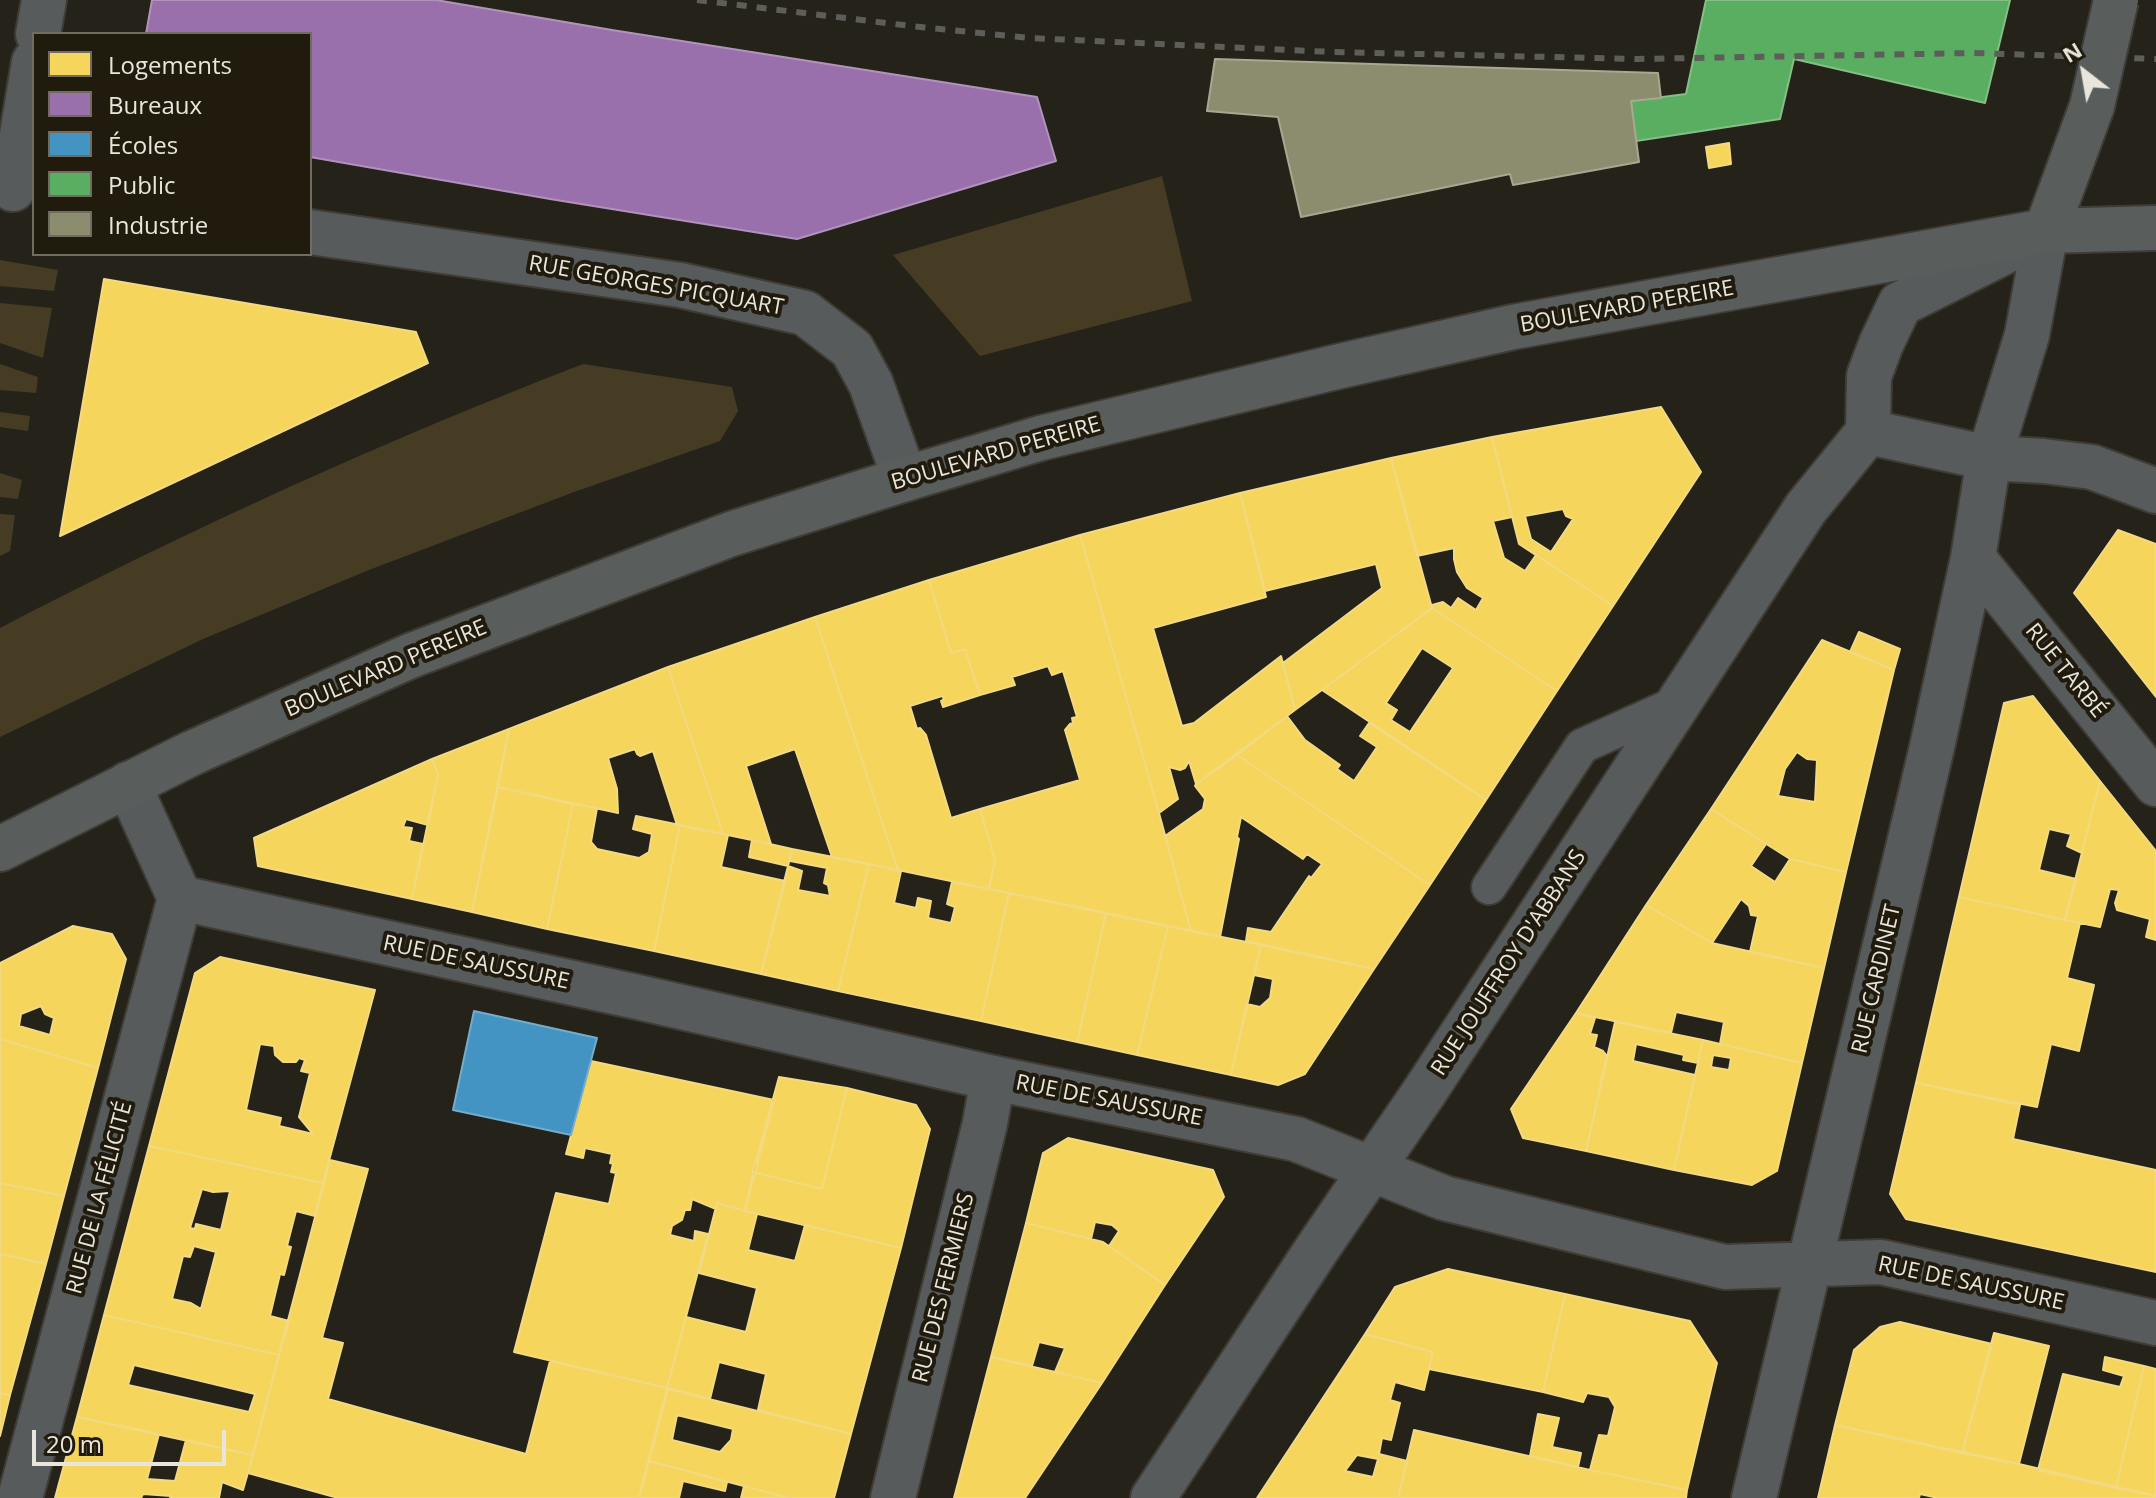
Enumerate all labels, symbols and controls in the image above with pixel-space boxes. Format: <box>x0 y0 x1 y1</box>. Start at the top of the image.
legend <box>32 32 312 256</box>
north arrow <box>2044 32 2124 112</box>
text: N <box>2056 34 2087 69</box>
text: Logements <box>108 48 232 81</box>
text: Bureaux <box>108 88 202 121</box>
text: Écoles <box>108 128 178 161</box>
text: Public <box>108 168 175 201</box>
text: Industrie <box>108 208 208 241</box>
street label: RUE GEORGES PICQUART <box>526 251 786 321</box>
street label: BOULEVARD PEREIRE <box>1518 275 1736 339</box>
street label: BOULEVARD PEREIRE <box>888 411 1104 497</box>
street label: BOULEVARD PEREIRE <box>281 615 491 723</box>
street label: RUE TARBÉ <box>2019 619 2111 723</box>
street label: RUE JOUFFROY D'ABBANS <box>1426 845 1592 1081</box>
street label: RUE CARDINET <box>1847 902 1907 1056</box>
street label: RUE DE SAUSSURE <box>381 930 571 996</box>
street label: RUE DE SAUSSURE <box>1014 1070 1204 1132</box>
street label: RUE DE LA FÉLICITÉ <box>62 1099 138 1297</box>
street label: RUE DES FERMIERS <box>908 1190 980 1386</box>
street label: RUE DE SAUSSURE <box>1876 1251 2066 1317</box>
scale bar <box>36 1414 230 1464</box>
text: 20 m <box>46 1427 102 1460</box>

